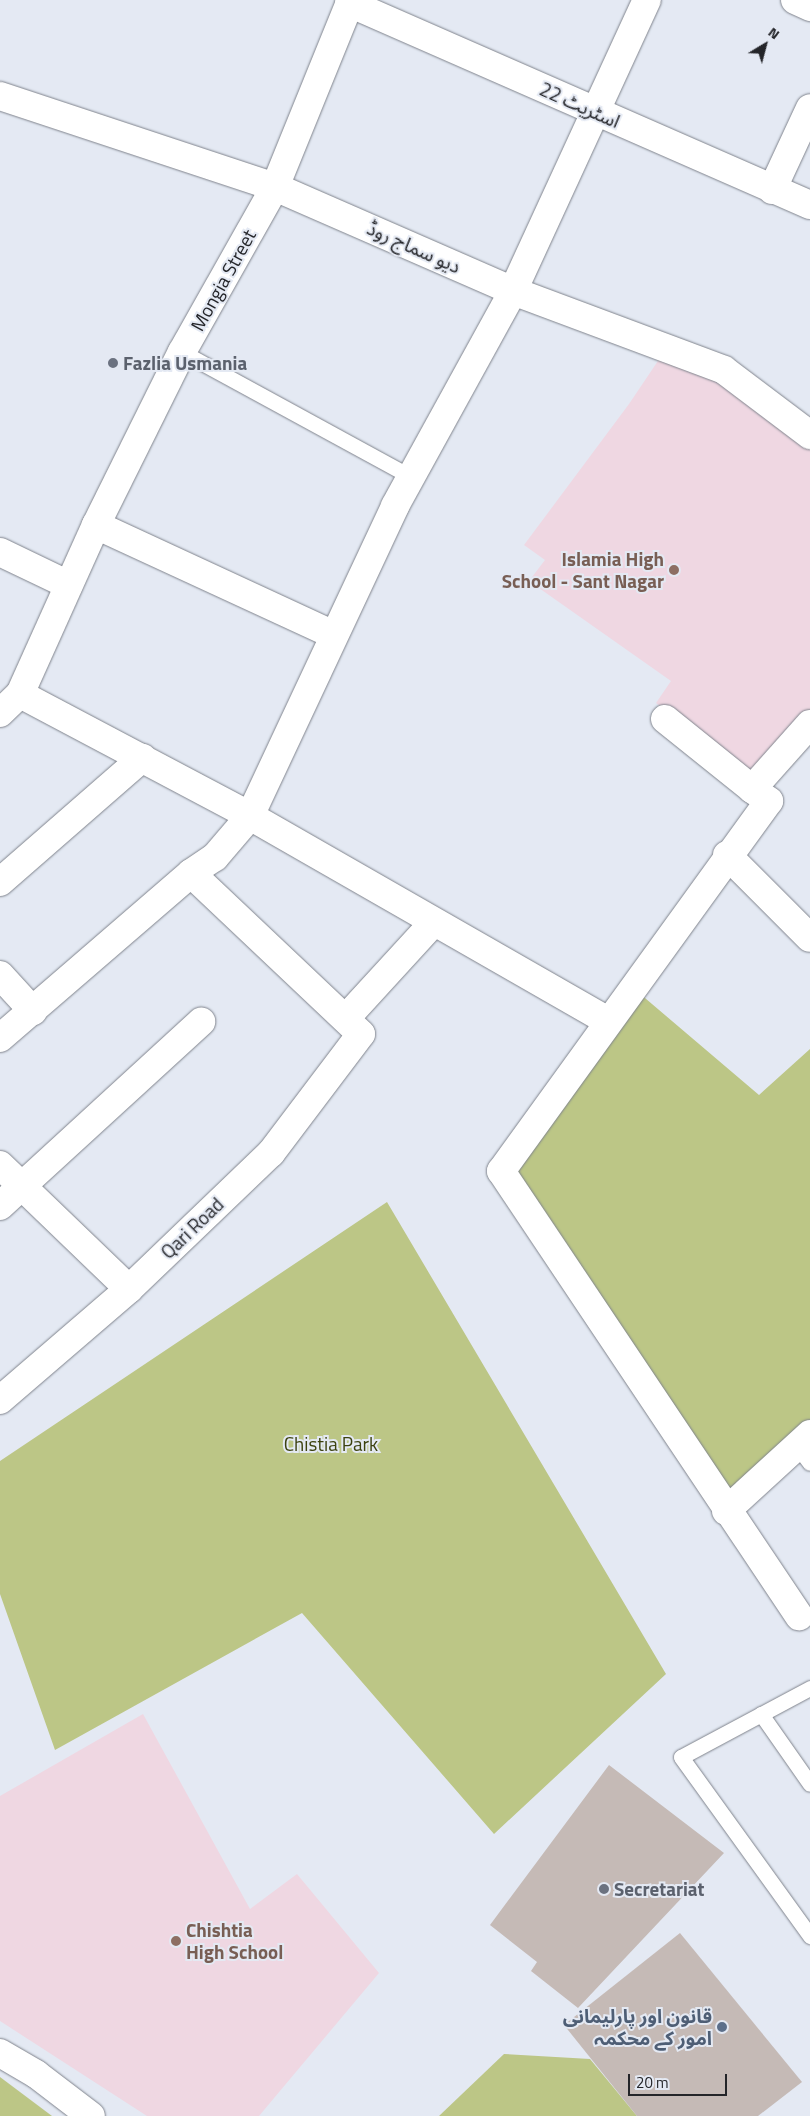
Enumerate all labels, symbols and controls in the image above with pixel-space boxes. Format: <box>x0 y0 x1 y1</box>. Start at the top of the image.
north arrow <box>740 20 790 70</box>
text: N <box>764 21 785 44</box>
street label: اسٹریٹ 22 <box>536 77 624 133</box>
street label: دیو سماج روڈ <box>364 216 464 278</box>
street label: Mongia Street <box>186 225 260 335</box>
place label: Fazlia Usmania <box>123 352 247 374</box>
marker: Fazlia Usmania <box>107 357 119 369</box>
place label: Islamia High School - Sant Nagar <box>502 548 664 592</box>
marker: Islamia High School - Sant Nagar <box>668 564 680 576</box>
street label: Qari Road <box>156 1193 228 1263</box>
park label: Chistia Park <box>284 1433 378 1455</box>
place label: Secretariat <box>614 1878 704 1900</box>
marker: Secretariat <box>598 1883 610 1895</box>
place label: Chishtia High School <box>186 1919 283 1963</box>
marker: Chishtia High School <box>170 1935 182 1947</box>
place label: قانون اور پارلیمانی امور کے محکمہ <box>563 2005 712 2049</box>
marker: قانون اور پارلیمانی امور کے محکمہ <box>716 2021 728 2033</box>
scale bar <box>630 2064 729 2096</box>
text: 20 m <box>636 2071 669 2094</box>

